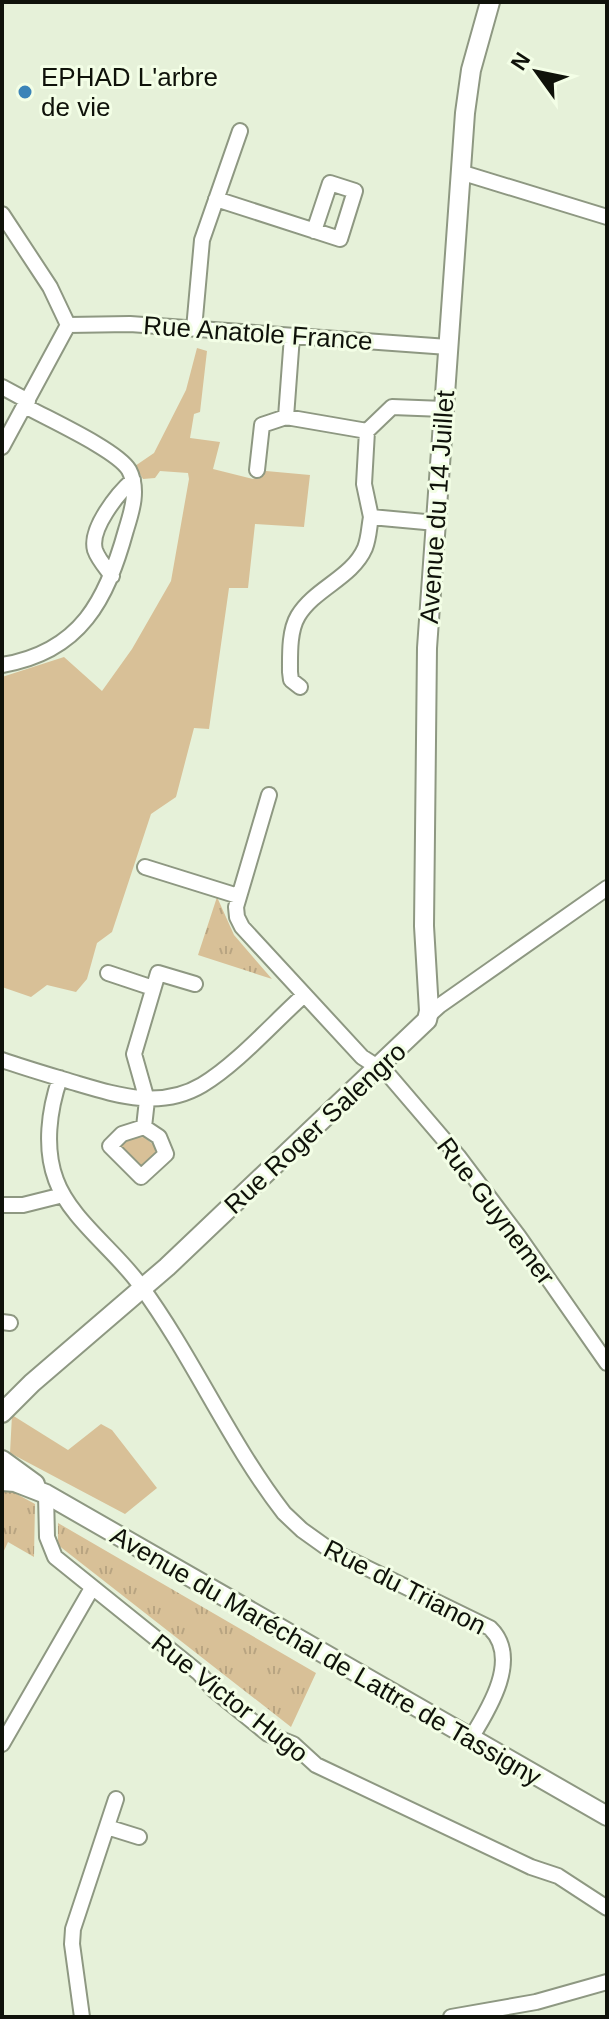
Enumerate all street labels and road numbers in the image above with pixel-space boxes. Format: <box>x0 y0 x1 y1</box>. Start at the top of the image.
street label: Rue Anatole France <box>142 310 374 356</box>
street label: Avenue du 14 Juillet <box>414 389 460 625</box>
street label: Rue Roger Salengro <box>218 1036 412 1220</box>
street label: Rue Guynemer <box>431 1132 561 1291</box>
street label: Avenue du Maréchal de Lattre de Tassigny <box>105 1520 547 1792</box>
street label: Rue du Trianon <box>319 1533 491 1641</box>
street label: Rue Victor Hugo <box>146 1628 314 1768</box>

